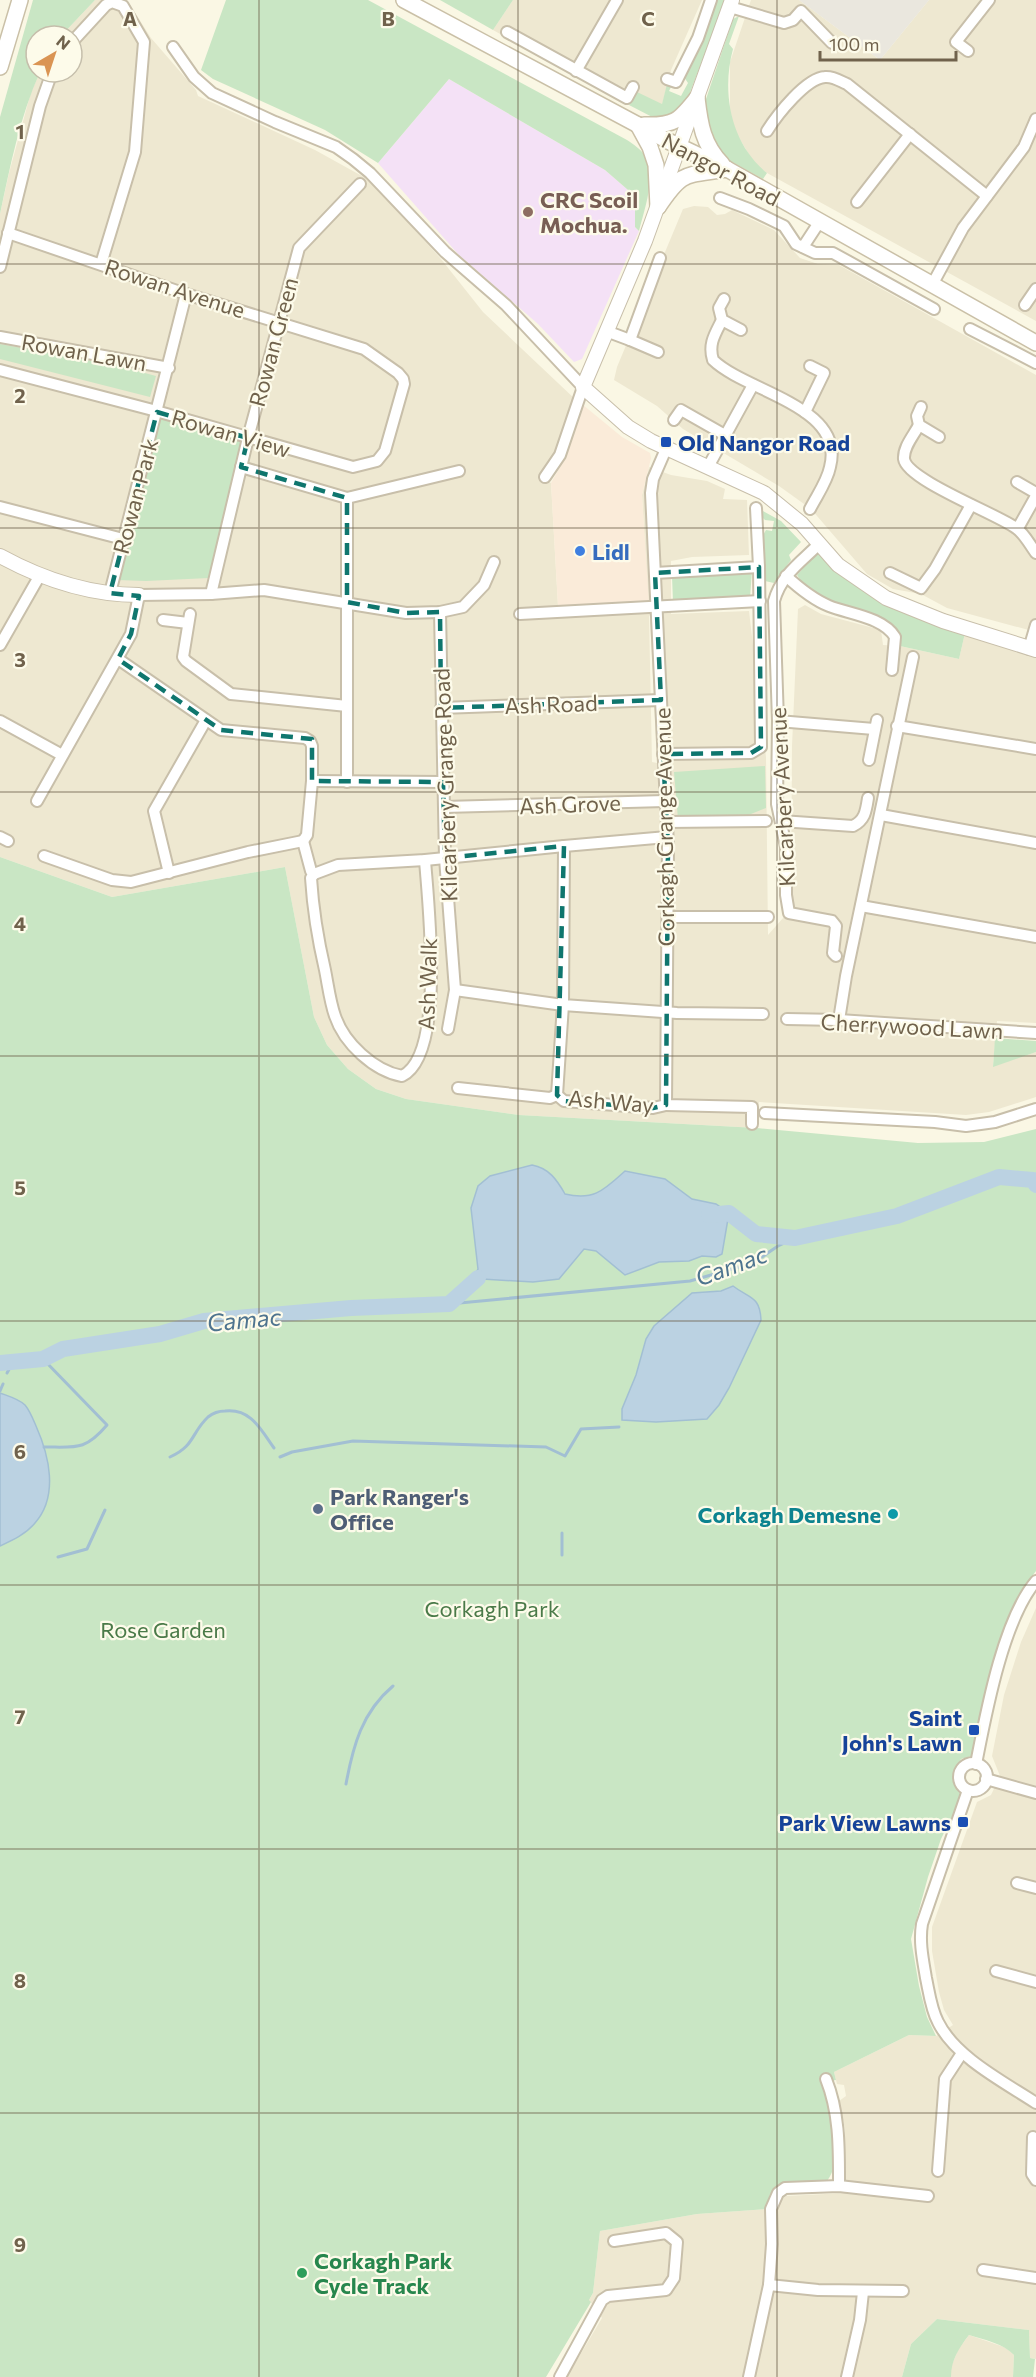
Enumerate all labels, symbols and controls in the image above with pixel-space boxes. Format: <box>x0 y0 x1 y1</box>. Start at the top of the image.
text: A <box>123 6 137 30</box>
text: B <box>381 6 395 30</box>
text: C <box>641 6 655 30</box>
north arrow <box>24 24 84 84</box>
scale bar <box>820 24 956 62</box>
text: N <box>53 31 74 53</box>
text: 100 m <box>829 33 879 55</box>
text: 1 <box>15 119 25 143</box>
street label: Nangor Road <box>657 127 785 211</box>
place label: CRC Scoil Mochua. <box>540 186 638 238</box>
marker: CRC Scoil Mochua. <box>521 205 535 219</box>
street label: Rowan Avenue <box>101 253 249 323</box>
street label: Rowan Green <box>243 274 303 410</box>
street label: Rowan Lawn <box>19 328 149 376</box>
text: 2 <box>14 383 26 407</box>
street label: Rowan View <box>169 403 294 463</box>
place label: Old Nangor Road <box>678 429 850 456</box>
street label: Rowan Park <box>107 435 163 557</box>
marker: Old Nangor Road <box>659 435 673 449</box>
place label: Lidl <box>592 538 630 565</box>
marker: Lidl <box>573 544 587 558</box>
text: 3 <box>14 647 26 671</box>
street label: Kilcarbery Grange Road <box>427 668 463 902</box>
street label: Ash Road <box>504 689 598 719</box>
street label: Corkagh Grange Avenue <box>648 707 680 947</box>
street label: Kilcarbery Avenue <box>764 707 800 887</box>
street label: Ash Grove <box>519 789 621 819</box>
text: 4 <box>14 911 26 935</box>
street label: Ash Walk <box>412 937 442 1031</box>
street label: Cherrywood Lawn <box>820 1008 1004 1044</box>
street label: Ash Way <box>567 1084 655 1118</box>
text: 5 <box>14 1175 26 1199</box>
water label: Camac <box>691 1239 771 1291</box>
water label: Camac <box>206 1301 282 1337</box>
text: 6 <box>14 1439 26 1463</box>
place label: Park Ranger's Office <box>330 1483 469 1535</box>
place label: Corkagh Demesne <box>697 1501 881 1528</box>
marker: Park Ranger's Office <box>311 1502 325 1516</box>
marker: Corkagh Demesne <box>886 1507 900 1521</box>
park label: Corkagh Park <box>424 1595 560 1622</box>
park label: Rose Garden <box>100 1616 226 1643</box>
text: 7 <box>15 1704 26 1728</box>
place label: Saint John's Lawn <box>842 1704 962 1756</box>
marker: Saint John's Lawn <box>967 1723 981 1737</box>
place label: Park View Lawns <box>778 1809 951 1836</box>
marker: Park View Lawns <box>956 1815 970 1829</box>
text: 8 <box>14 1968 26 1992</box>
text: 9 <box>14 2232 26 2256</box>
place label: Corkagh Park Cycle Track <box>314 2247 452 2299</box>
marker: Corkagh Park Cycle Track <box>295 2266 309 2280</box>

